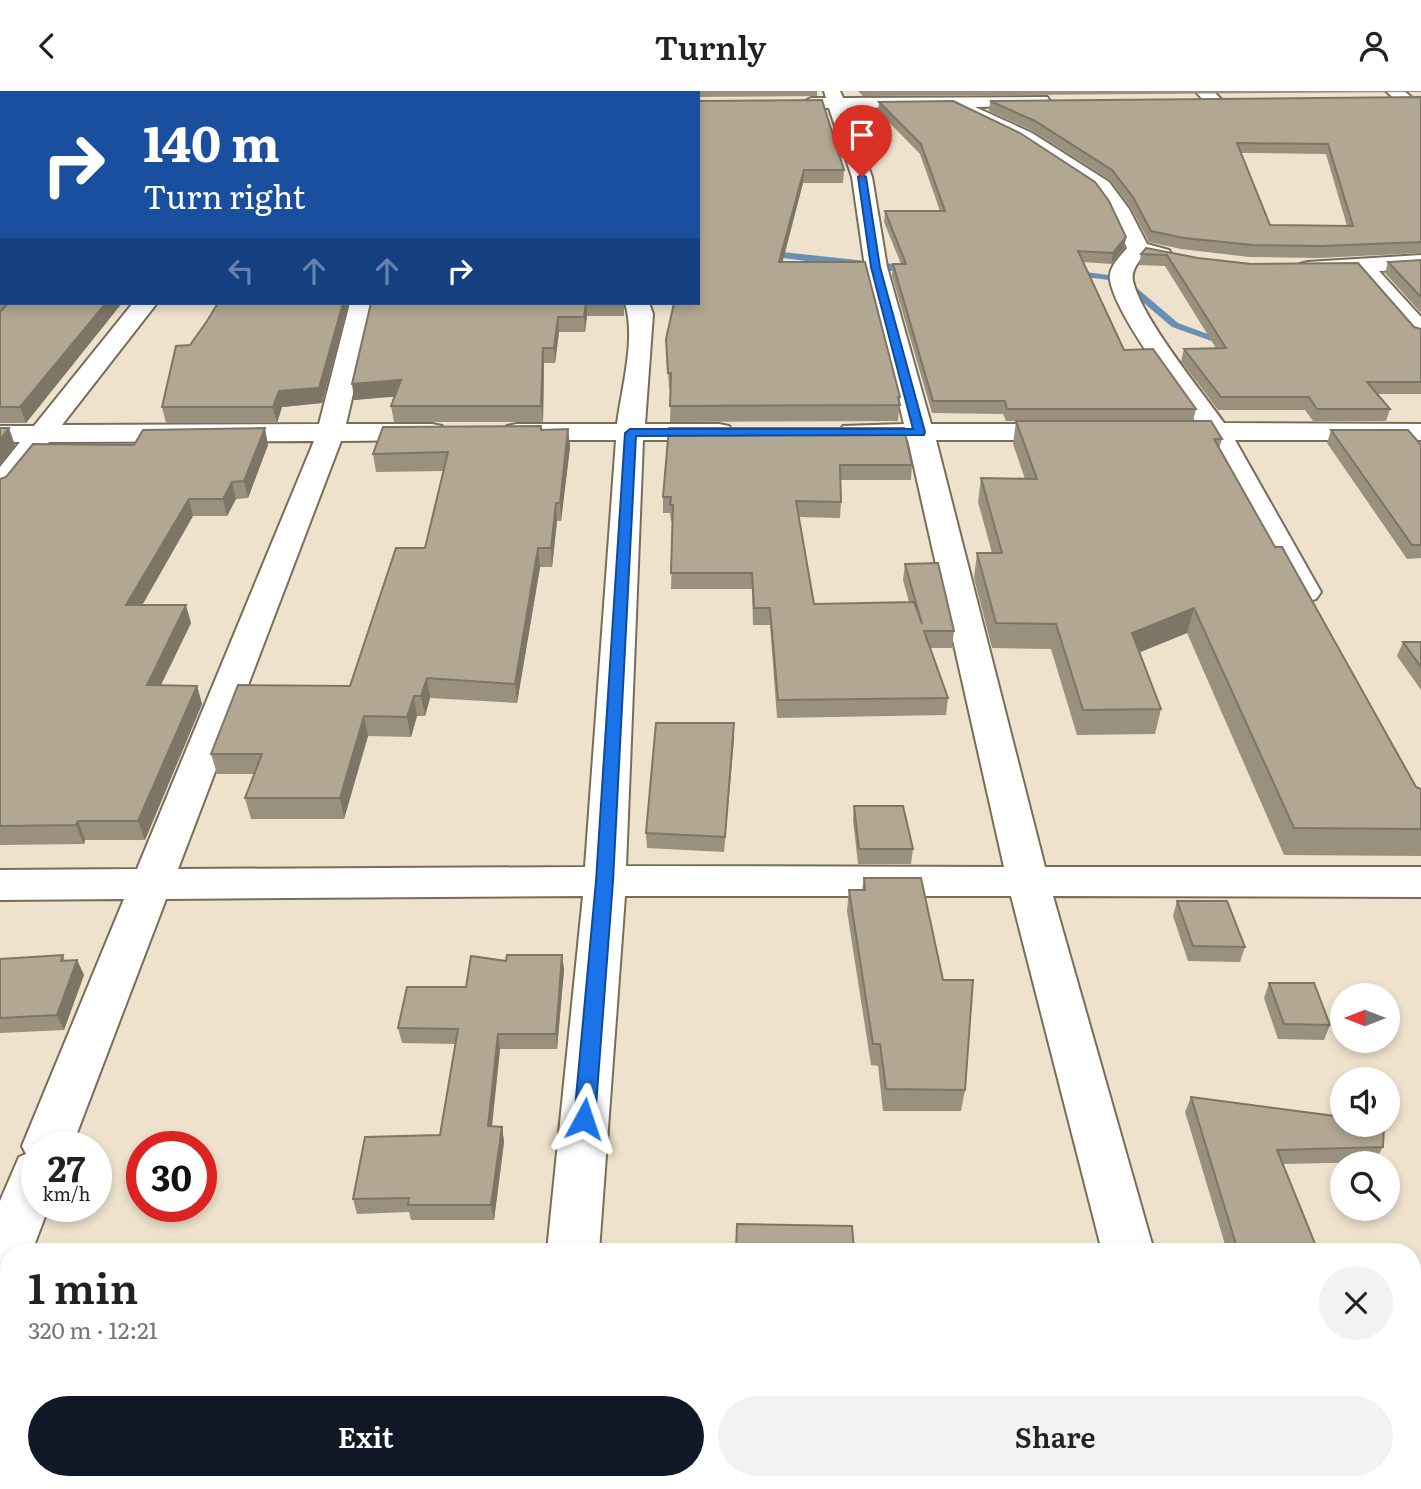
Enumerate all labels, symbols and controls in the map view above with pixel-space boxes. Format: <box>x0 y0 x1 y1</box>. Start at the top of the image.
text: Turnly <box>655 22 767 70</box>
icon: back <box>28 27 66 65</box>
icon: person <box>1355 27 1393 65</box>
text: 140 m <box>143 104 280 177</box>
pin <box>832 105 892 177</box>
icon: arrive <box>843 116 881 154</box>
icon: right <box>28 119 119 210</box>
text: Turn right <box>143 171 305 219</box>
icon: left <box>222 252 260 290</box>
icon: ahead <box>295 252 333 290</box>
icon: ahead <box>368 252 406 290</box>
icon: right <box>441 252 479 290</box>
north arrow <box>1330 983 1400 1053</box>
map controls <box>1330 983 1400 1221</box>
button: sound <box>1330 1067 1400 1137</box>
position arrow <box>547 1082 621 1156</box>
speed limit sign: 30 <box>126 1131 217 1222</box>
text: 27 <box>48 1141 85 1193</box>
button: search <box>1330 1151 1400 1221</box>
text: km/h <box>43 1180 90 1207</box>
text: 1 min <box>28 1255 138 1317</box>
button: close <box>1319 1266 1393 1340</box>
text: 320 m · 12:21 <box>28 1312 158 1346</box>
button: Exit <box>28 1396 704 1476</box>
button: Share <box>718 1396 1393 1476</box>

